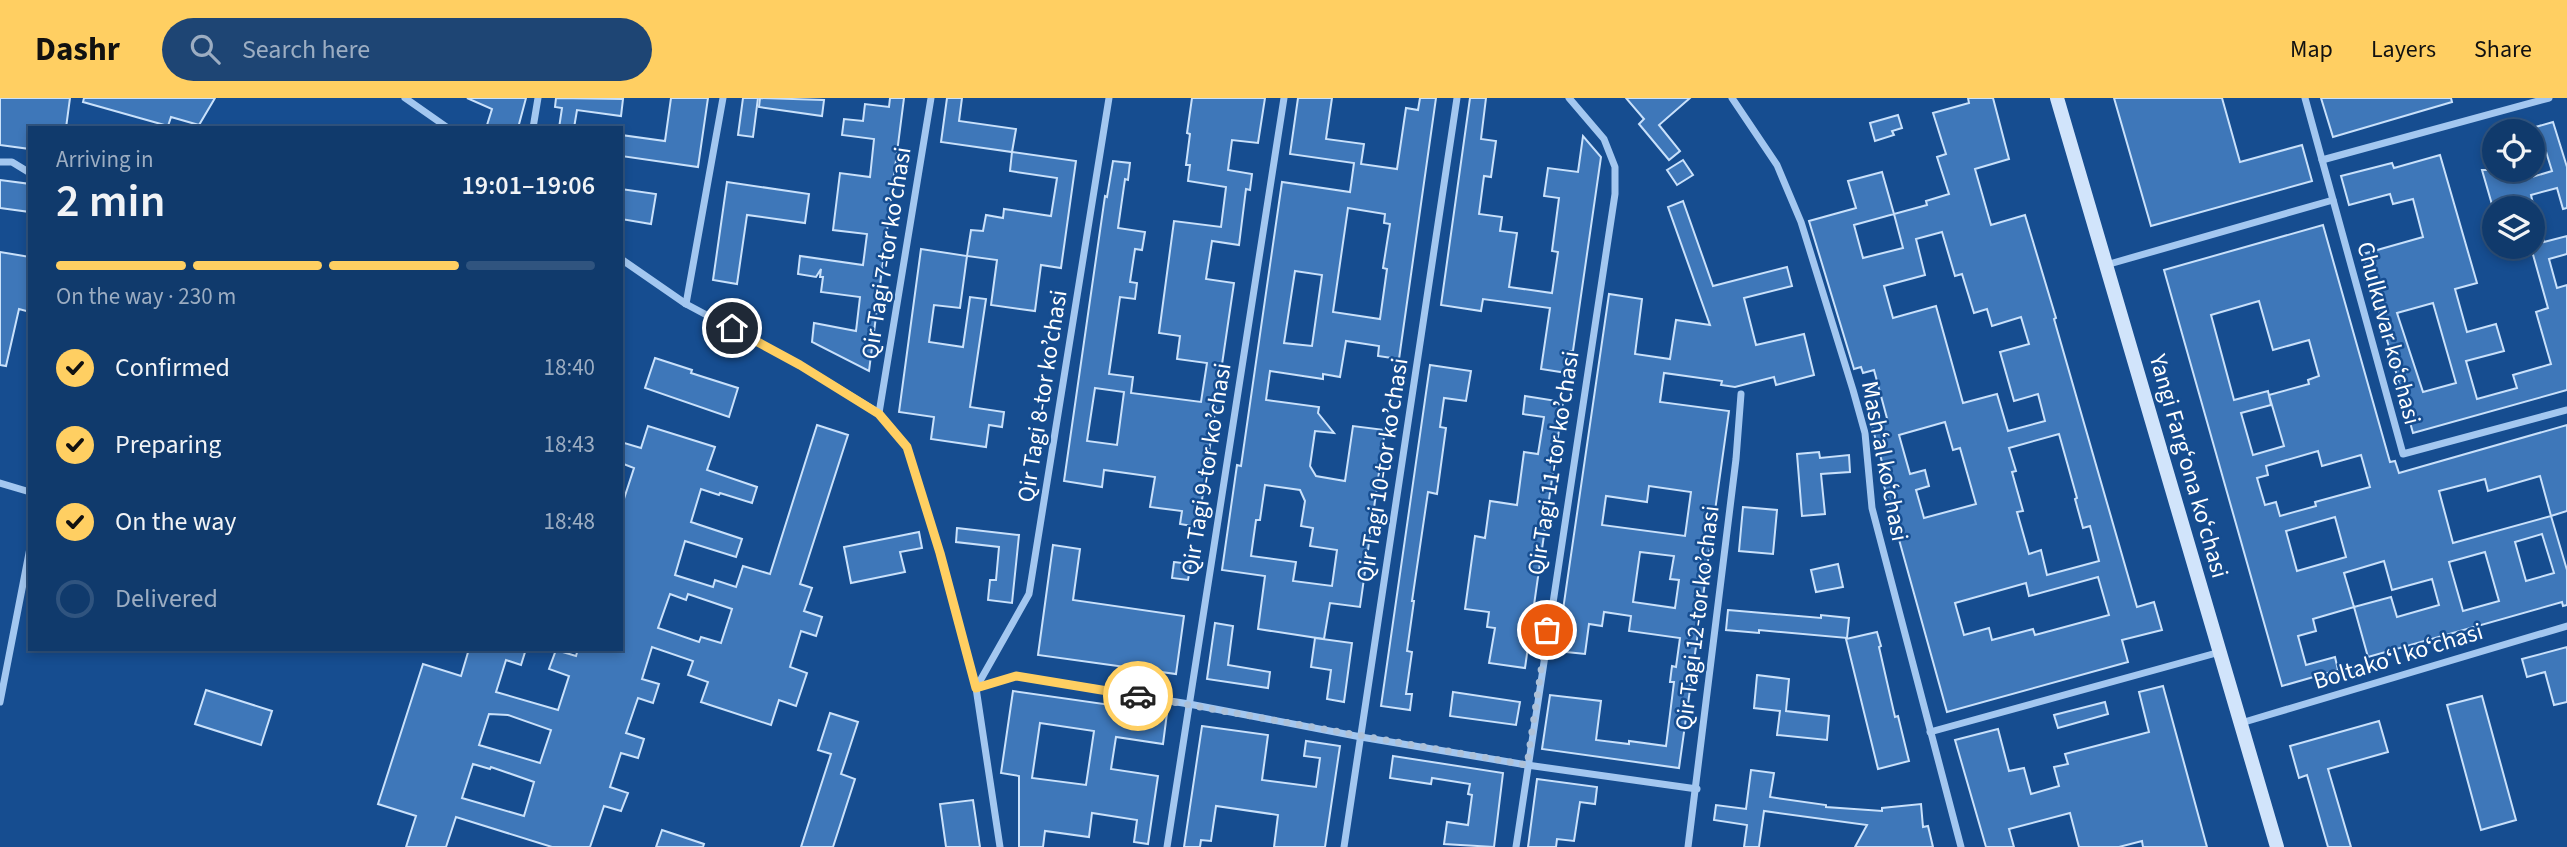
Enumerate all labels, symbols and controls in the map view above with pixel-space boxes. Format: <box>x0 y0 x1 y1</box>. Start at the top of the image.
search box <box>162 18 652 81</box>
text: Dashr <box>35 26 120 73</box>
icon: search <box>186 30 224 68</box>
text: Search here <box>242 31 370 68</box>
text: Map <box>2290 32 2333 67</box>
text: Layers <box>2371 32 2436 67</box>
text: Share <box>2474 32 2532 67</box>
map controls <box>2482 119 2545 259</box>
button: locate <box>2482 119 2545 182</box>
text: Arriving in <box>56 143 154 176</box>
street label: Qir Tagi 7-tor koʼchasi <box>852 144 921 362</box>
text: 19:01–19:06 <box>462 167 595 204</box>
text: 2 min <box>56 169 165 234</box>
button: layers <box>2482 196 2545 259</box>
street label: Chulkuvar koʻchasi <box>2347 238 2430 428</box>
text: On the way · 230 m <box>56 280 236 313</box>
street label: Qir Tagi 8-tor koʼchasi <box>1008 287 1077 505</box>
pin <box>702 298 762 358</box>
icon: home <box>713 309 751 347</box>
icon: check <box>56 349 94 387</box>
text: Confirmed <box>115 349 230 386</box>
street label: Qir Tagi 11-tor koʼchasi <box>1519 349 1588 578</box>
street label: Yangi Fargʻona koʻchasi <box>2140 349 2237 582</box>
text: 18:40 <box>544 351 595 384</box>
street label: Qir Tagi 10-tor koʼchasi <box>1348 356 1417 585</box>
street label: Qir Tagi 9-tor koʼchasi <box>1172 360 1241 578</box>
street label: Mashʻal koʻchasi <box>1852 378 1917 544</box>
icon: check <box>56 426 94 464</box>
text: Preparing <box>115 426 221 463</box>
text: 18:43 <box>544 428 595 461</box>
icon: check <box>56 503 94 541</box>
text: On the way <box>115 503 236 540</box>
street label: Qir Tagi 12-tor koʼchasi <box>1666 504 1729 733</box>
text: 18:48 <box>544 505 595 538</box>
text: Delivered <box>115 580 218 617</box>
pin <box>1517 600 1577 660</box>
icon: bag <box>1528 611 1566 649</box>
street label: Boltakoʻl koʻchasi <box>2309 614 2487 699</box>
courier <box>1103 661 1173 731</box>
icon: car <box>1119 677 1157 715</box>

